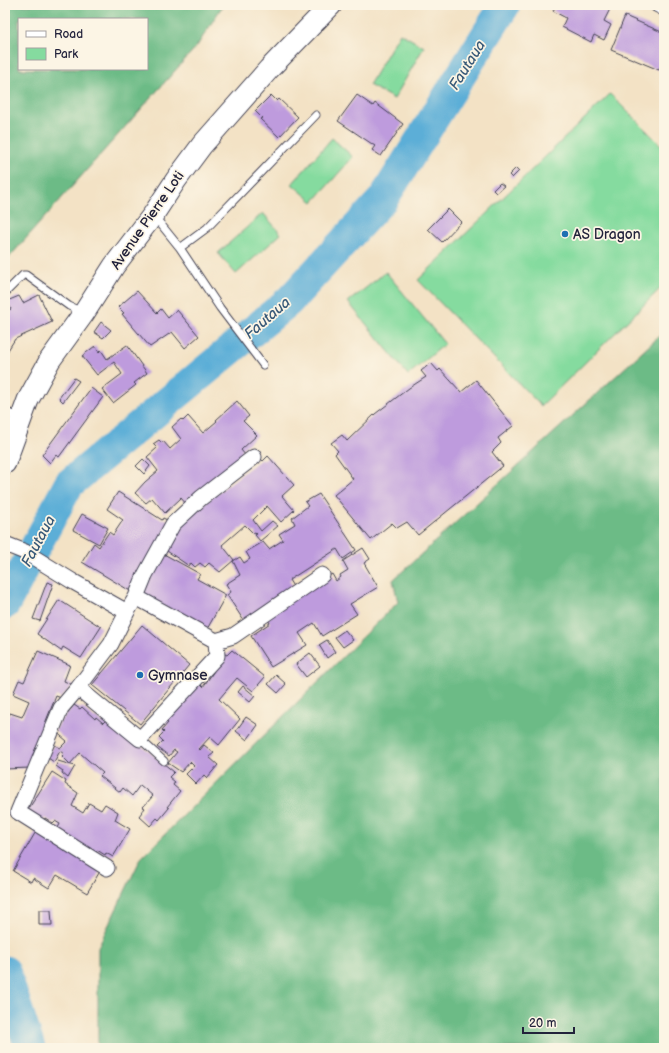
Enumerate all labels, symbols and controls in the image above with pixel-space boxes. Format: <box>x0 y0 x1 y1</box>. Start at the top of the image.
legend <box>18 18 148 70</box>
text: Road <box>54 27 83 42</box>
water label: Fautaua <box>445 37 490 94</box>
text: Park <box>54 47 78 62</box>
street label: Avenue Pierre Loti <box>107 168 188 273</box>
place label: AS Dragon <box>573 226 641 243</box>
marker: AS Dragon <box>560 229 570 239</box>
water label: Fautaua <box>240 293 294 344</box>
water label: Fautaua <box>17 512 60 570</box>
place label: Gymnase <box>148 667 207 684</box>
marker: Gymnase <box>135 670 145 680</box>
scale bar <box>523 1009 574 1035</box>
text: 20 m <box>529 1016 556 1031</box>

